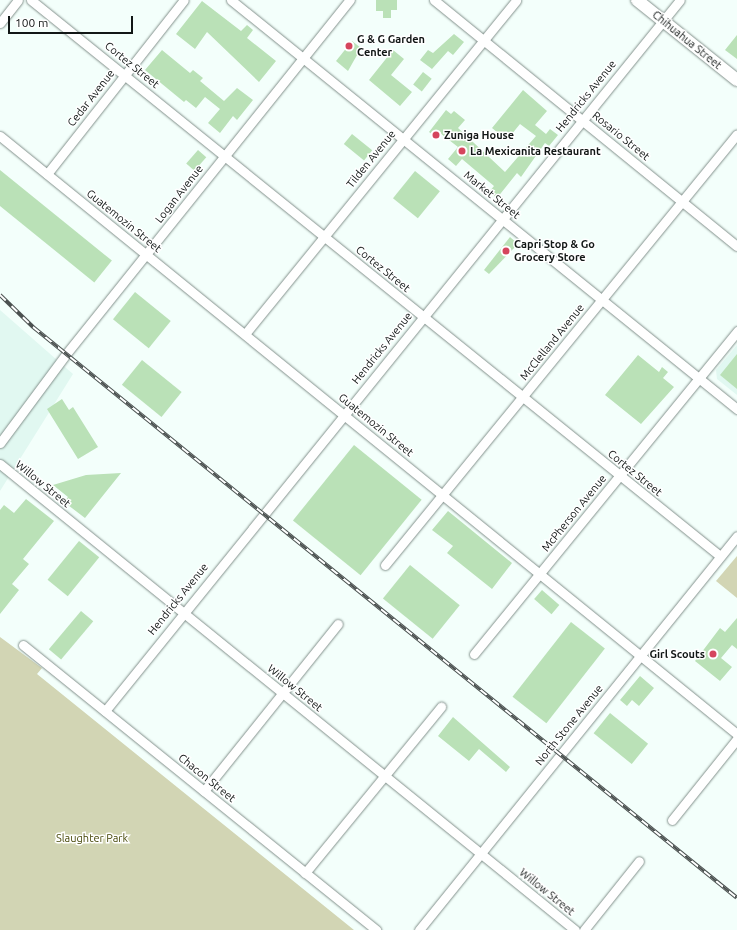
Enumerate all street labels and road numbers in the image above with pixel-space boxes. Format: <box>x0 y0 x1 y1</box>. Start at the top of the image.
street label: Chihuahua Street <box>650 8 724 72</box>
street label: Cortez Street <box>102 39 162 91</box>
street label: Hendricks Avenue <box>553 58 619 134</box>
street label: Cedar Avenue <box>65 67 117 129</box>
street label: Rosario Street <box>590 109 652 163</box>
street label: Tilden Avenue <box>344 128 398 190</box>
street label: Logan Avenue <box>152 162 206 226</box>
street label: Market Street <box>461 168 523 222</box>
street label: Guatemozin Street <box>84 187 164 255</box>
street label: Cortez Street <box>353 243 413 295</box>
street label: McClelland Avenue <box>517 301 587 383</box>
street label: Hendricks Avenue <box>349 310 415 386</box>
street label: Guatemozin Street <box>336 391 416 459</box>
street label: Cortez Street <box>605 447 665 499</box>
street label: Willow Street <box>13 458 73 510</box>
street label: McPherson Avenue <box>539 472 609 554</box>
street label: Hendricks Avenue <box>145 561 211 637</box>
street label: Willow Street <box>265 662 325 714</box>
street label: North Stone Avenue <box>532 682 606 768</box>
street label: Chacon Street <box>176 751 238 805</box>
street label: Willow Street <box>517 866 577 918</box>

